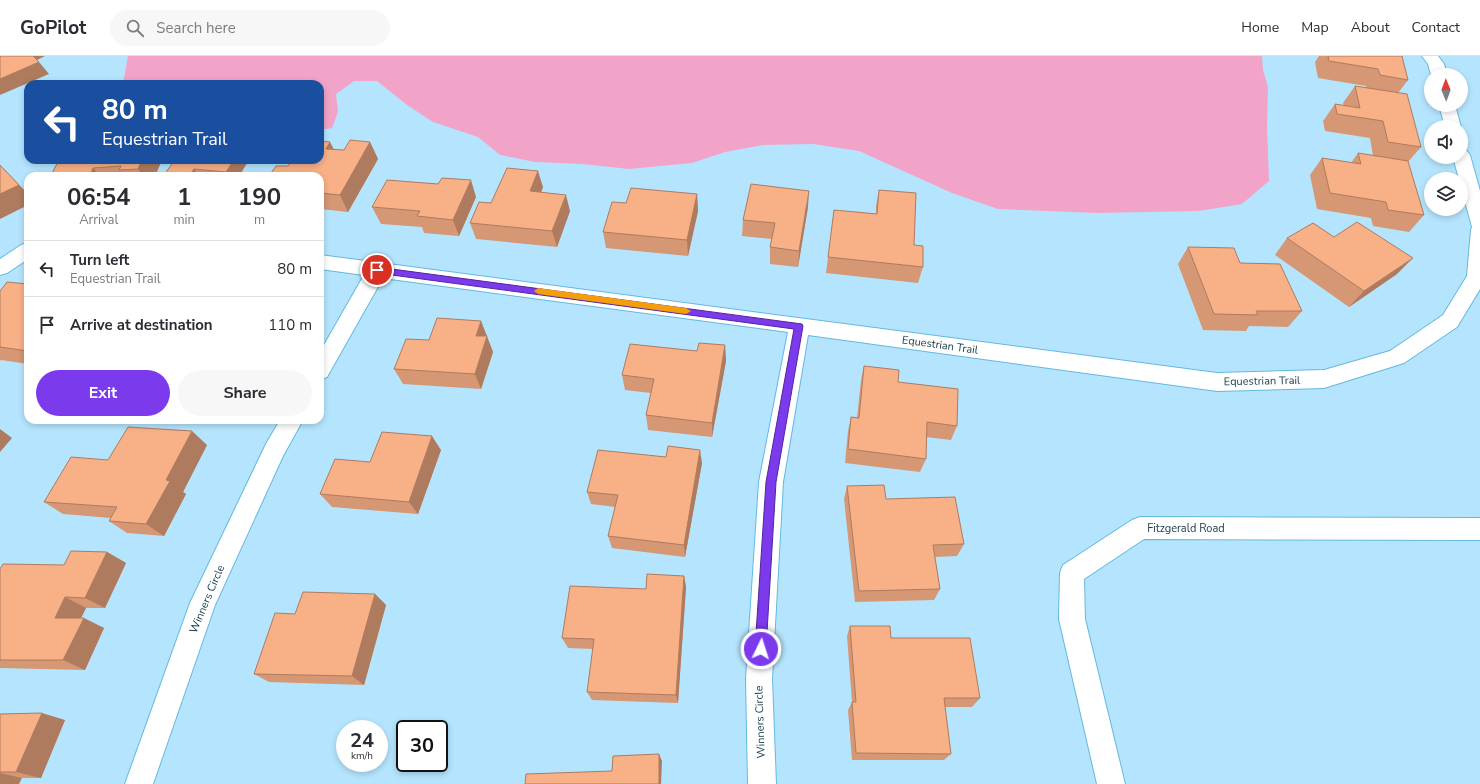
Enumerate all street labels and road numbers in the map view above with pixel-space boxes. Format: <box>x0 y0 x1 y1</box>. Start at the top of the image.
street label: Equestrian Trail <box>901 332 980 358</box>
street label: Equestrian Trail <box>1224 373 1301 389</box>
street label: Fitzgerald Road <box>1147 521 1225 536</box>
street label: Winners Circle <box>186 562 228 636</box>
street label: Winners Circle <box>751 685 769 759</box>

